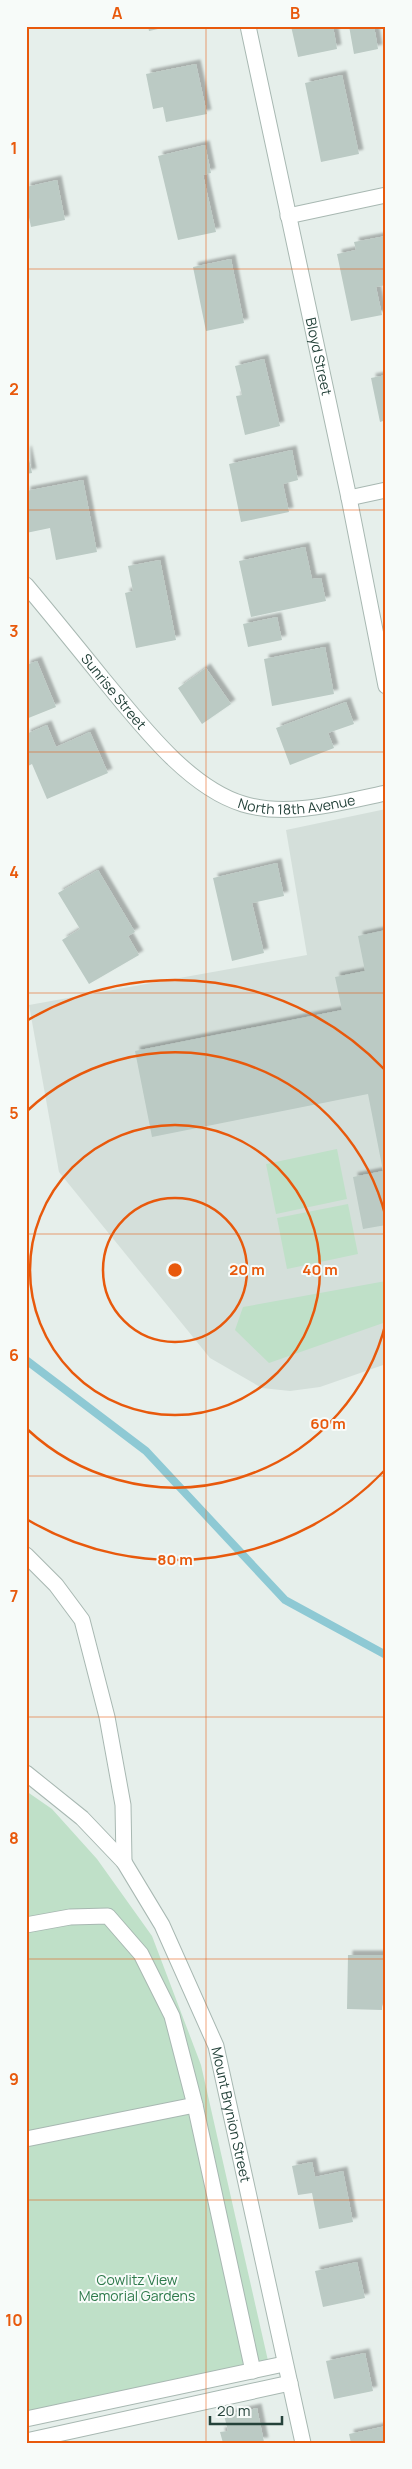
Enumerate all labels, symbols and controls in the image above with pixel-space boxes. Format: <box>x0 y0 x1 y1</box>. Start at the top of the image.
text: A <box>112 2 123 24</box>
text: B <box>290 2 300 24</box>
text: 1 <box>10 137 18 159</box>
street label: Bloyd Street <box>302 316 337 398</box>
text: 2 <box>9 378 19 400</box>
text: 3 <box>9 620 19 642</box>
street label: Sunrise Street <box>77 649 151 734</box>
street label: North 18th Avenue <box>236 790 357 819</box>
text: 4 <box>9 861 19 883</box>
text: 5 <box>9 1102 19 1124</box>
text: 20 m <box>229 1259 265 1280</box>
text: 40 m <box>302 1259 338 1280</box>
centre of rings <box>166 1261 184 1279</box>
text: 6 <box>9 1344 19 1366</box>
text: 60 m <box>310 1413 346 1434</box>
text: 80 m <box>157 1549 193 1570</box>
text: 7 <box>10 1585 18 1607</box>
text: 8 <box>9 1827 19 1849</box>
street label: Mount Brynion Street <box>207 2045 256 2184</box>
text: 9 <box>9 2068 19 2090</box>
park label: Cowlitz View Memorial Gardens <box>79 2270 195 2305</box>
text: 10 <box>5 2309 23 2331</box>
scale bar <box>210 2394 282 2426</box>
text: 20 m <box>217 2400 250 2421</box>

